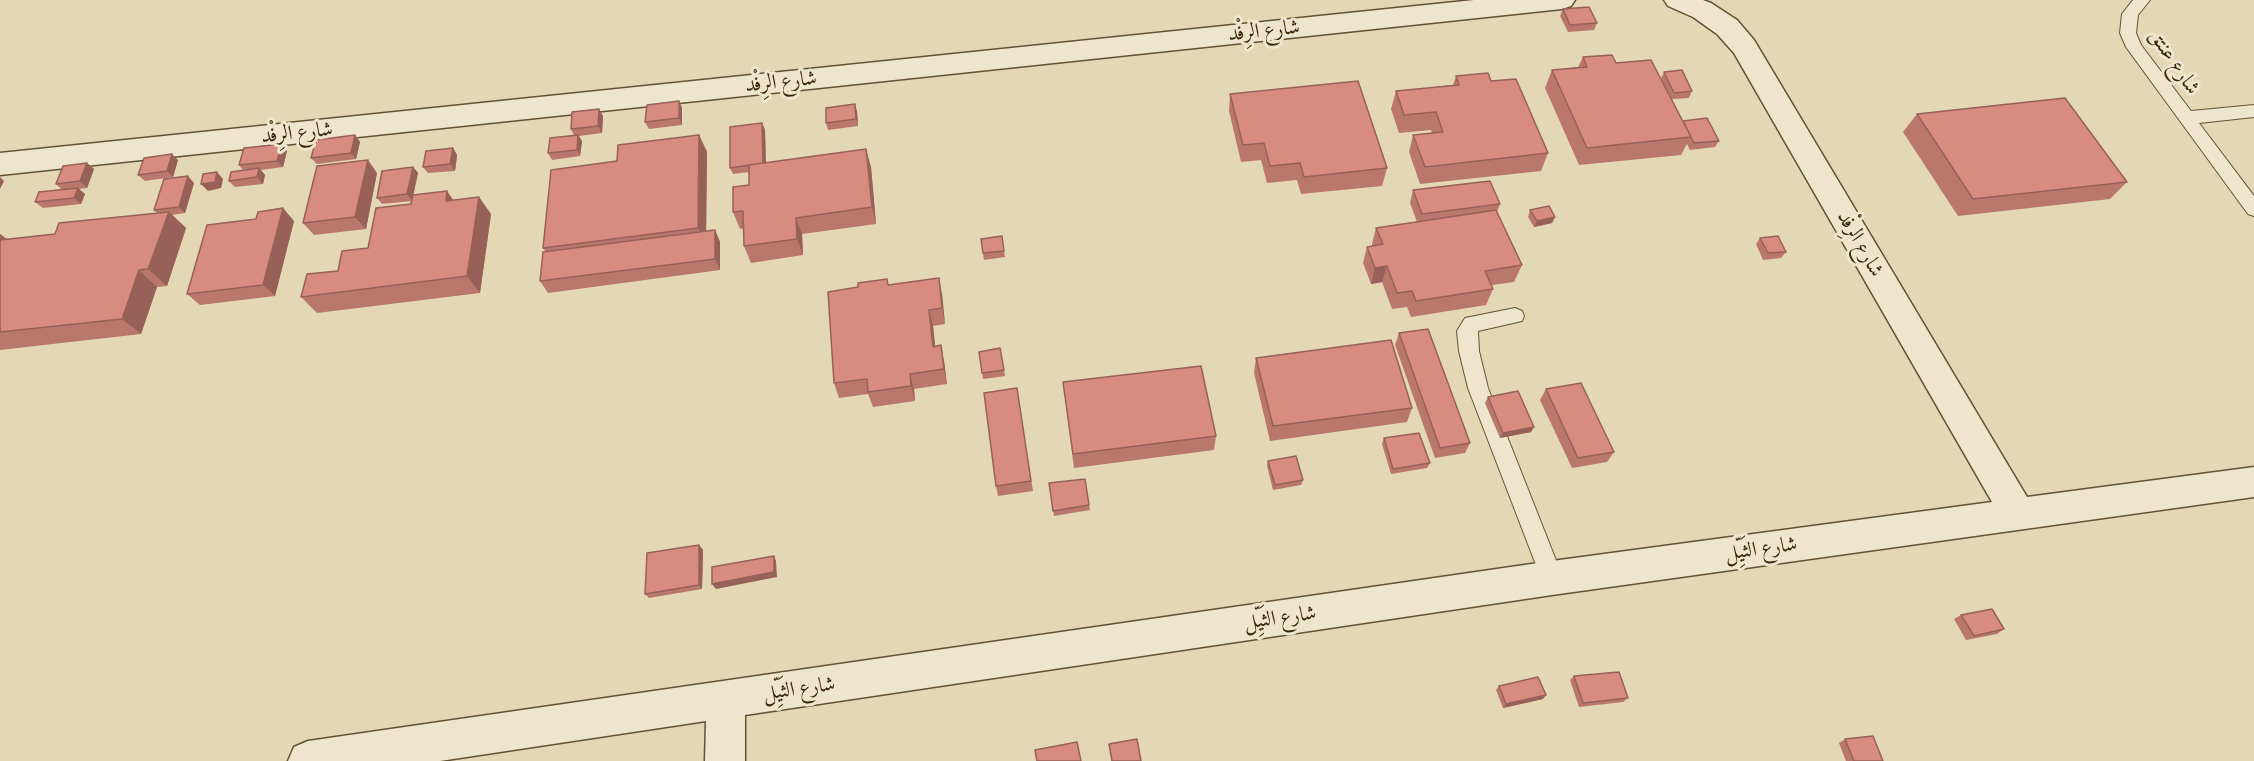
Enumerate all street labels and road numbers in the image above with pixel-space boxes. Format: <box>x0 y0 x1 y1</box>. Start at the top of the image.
street label: شارع الرِفْد <box>1227 15 1301 47</box>
street label: شارع عنتق <box>2143 24 2205 100</box>
street label: شارع الرِفْد <box>744 66 818 98</box>
street label: شارع الرِفْد <box>260 117 334 149</box>
street label: شارع الرِفْد <box>1831 207 1889 281</box>
street label: شارع الثَيِّل <box>1723 531 1799 567</box>
street label: شارع الثَيِّل <box>1242 600 1318 636</box>
street label: شارع الثَيِّل <box>761 671 837 707</box>

